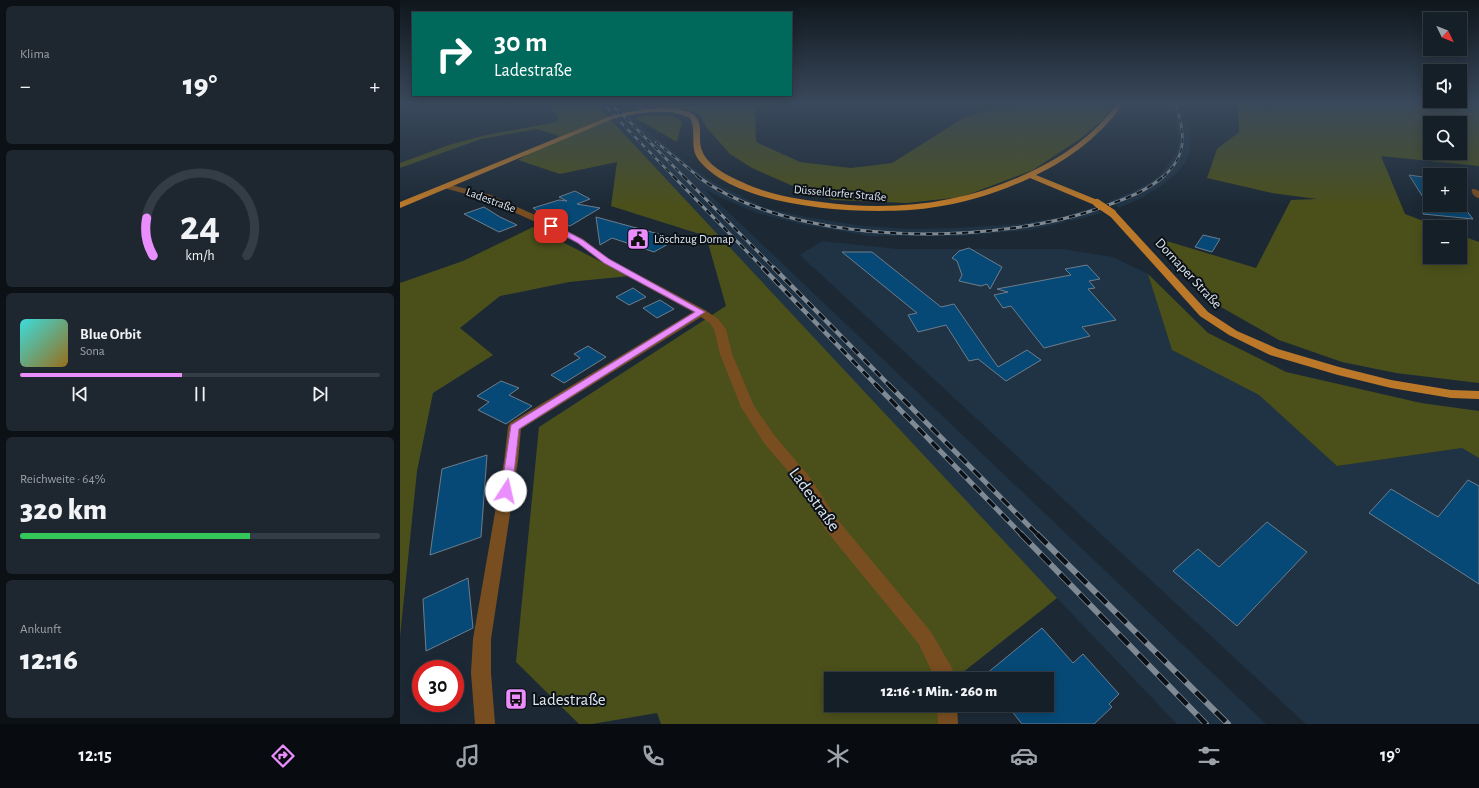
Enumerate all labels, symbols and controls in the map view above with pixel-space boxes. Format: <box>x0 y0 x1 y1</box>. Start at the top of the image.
north arrow <box>1423 12 1467 56</box>
map controls <box>1423 12 1467 264</box>
icon: right <box>428 28 480 80</box>
text: 30 m <box>494 29 547 57</box>
text: Klima <box>20 48 50 61</box>
text: Ladestraße <box>494 62 572 80</box>
button: sound <box>1423 64 1467 108</box>
text: 19° <box>183 70 217 100</box>
text: − <box>20 75 31 97</box>
text: + <box>369 75 380 97</box>
button: search <box>1423 116 1467 160</box>
button: + <box>1423 168 1467 212</box>
street label: Düsseldorfer Straße <box>793 183 887 203</box>
street label: Ladestraße <box>465 185 517 215</box>
text: 24 <box>180 206 220 247</box>
pin <box>534 209 568 243</box>
icon: arrive <box>540 215 562 237</box>
button: − <box>1423 220 1467 264</box>
public building icon: Löschzug Dornap <box>625 226 651 252</box>
place label: Löschzug Dornap <box>654 233 734 245</box>
street label: Dornaper Straße <box>1152 236 1224 312</box>
text: km/h <box>185 249 215 263</box>
text: Blue Orbit <box>80 327 141 342</box>
text: Sona <box>80 345 105 358</box>
icon: previous <box>69 383 91 405</box>
icon: pause <box>189 383 211 405</box>
icon: next <box>309 383 331 405</box>
street label: Ladestraße <box>786 464 843 534</box>
position arrow <box>485 470 527 512</box>
text: Reichweite · 64% <box>20 473 105 486</box>
text: 320 km <box>20 495 107 525</box>
text: Ankunft <box>20 623 61 636</box>
text: 12:16 <box>20 645 78 675</box>
speed limit sign: 30 <box>412 660 464 712</box>
text: 12:16 · 1 Min. · 260 m <box>881 684 997 699</box>
bus stop icon: Ladestraße <box>503 686 529 712</box>
place label: Ladestraße <box>532 691 606 708</box>
icon: directions <box>269 742 297 770</box>
icon: music <box>454 742 482 770</box>
icon: phone <box>639 742 667 770</box>
icon: climate <box>824 742 852 770</box>
icon: car <box>1010 742 1038 770</box>
icon: filters <box>1195 742 1223 770</box>
text: 12:15 <box>79 747 112 765</box>
text: 19° <box>1380 747 1400 765</box>

